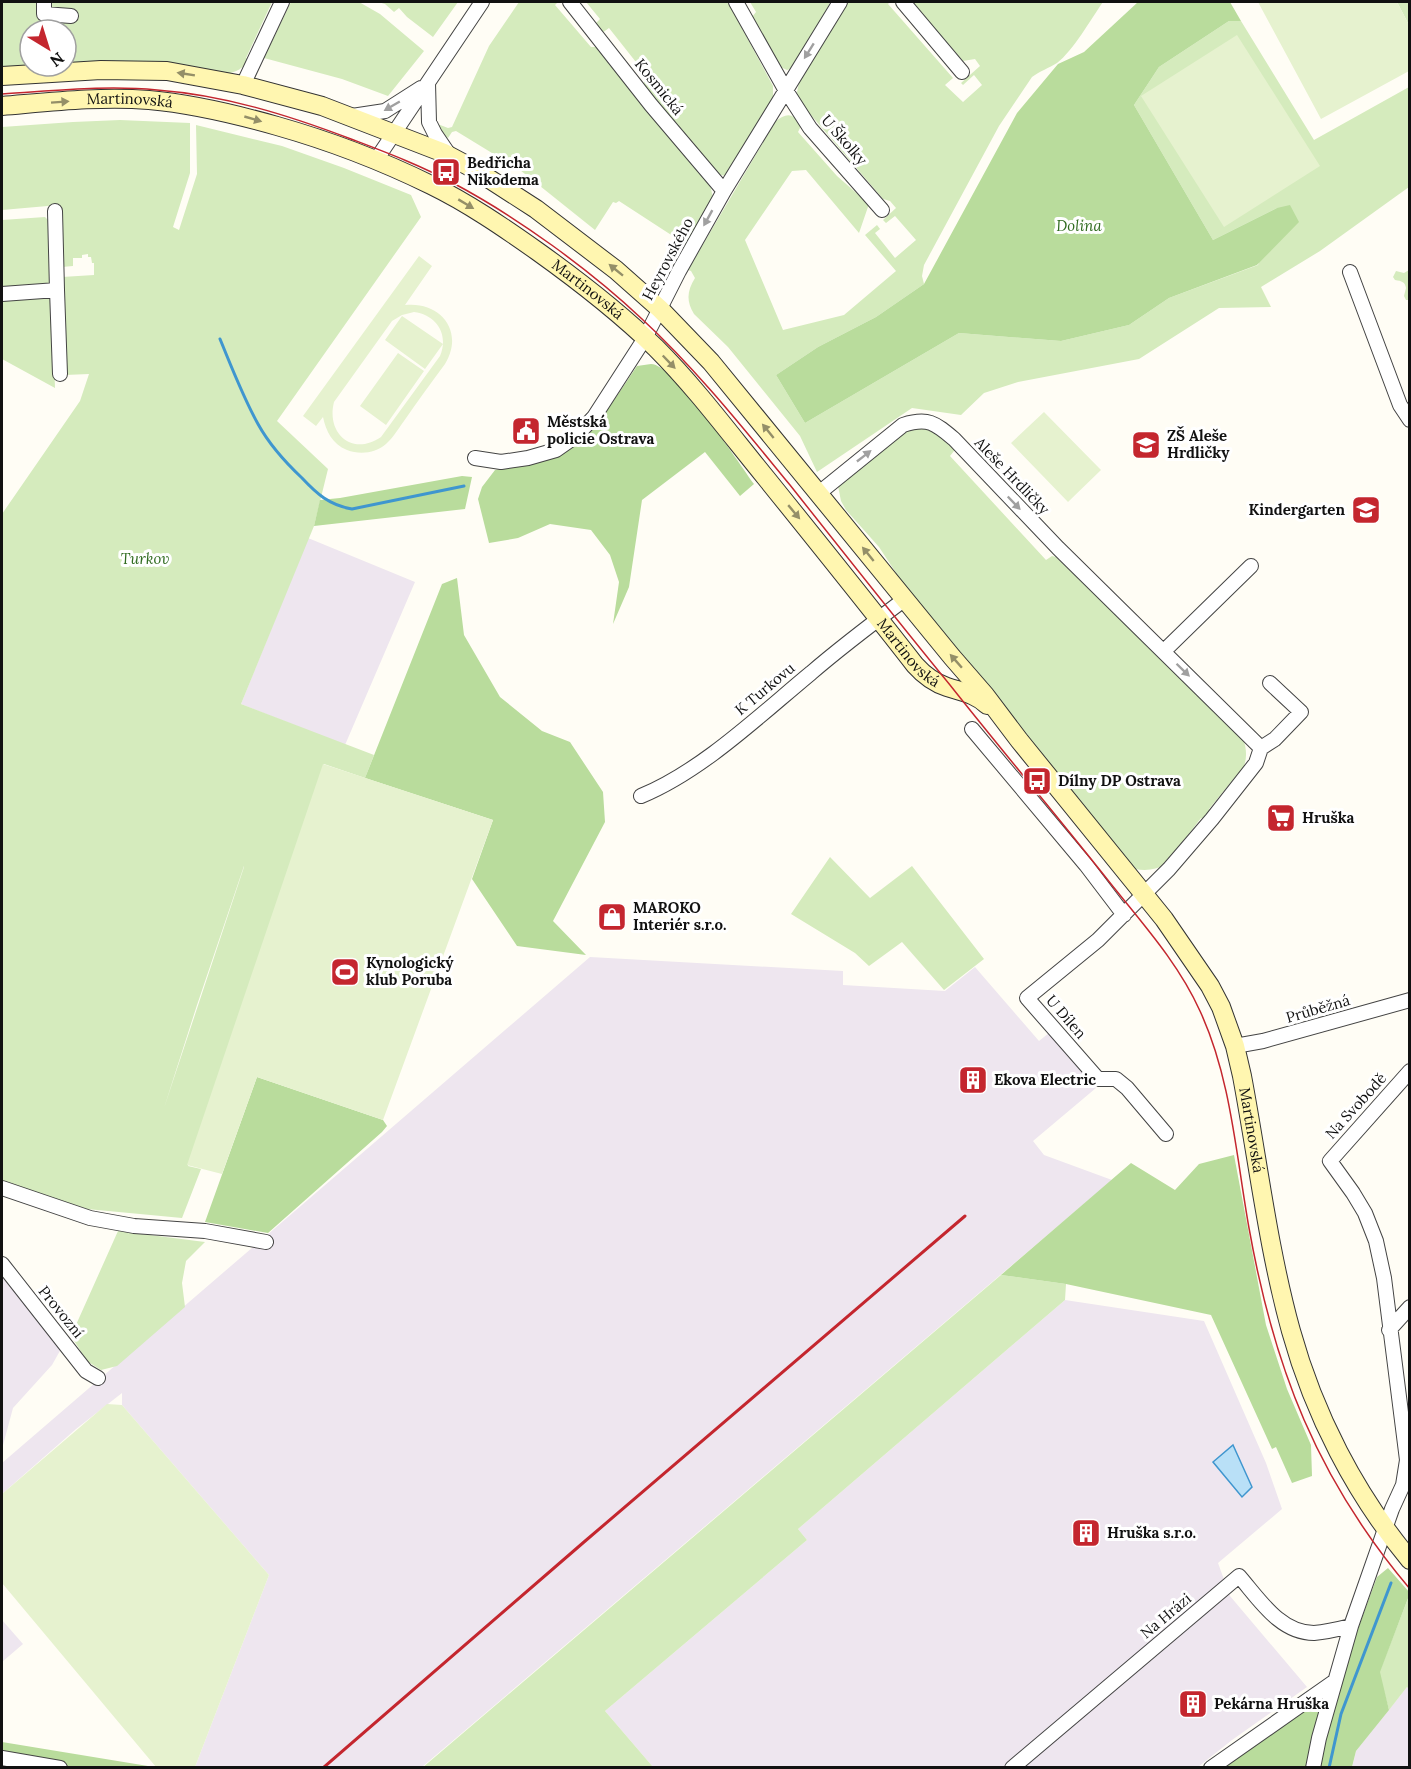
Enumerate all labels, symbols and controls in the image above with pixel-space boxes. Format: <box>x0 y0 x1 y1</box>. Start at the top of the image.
north arrow <box>18 18 78 78</box>
one-way arrow <box>803 43 814 59</box>
text: N <box>46 48 68 72</box>
street label: Kosmická <box>631 55 688 119</box>
one-way arrow <box>176 70 195 79</box>
street label: Martinovská <box>86 89 174 112</box>
one-way arrow <box>50 97 69 106</box>
one-way arrow <box>383 101 400 111</box>
street label: U Školky <box>817 111 871 169</box>
one-way arrow <box>244 115 262 124</box>
place label: Bedřicha Nikodema <box>467 153 539 189</box>
bus stop icon: Bedřicha Nikodema <box>430 156 462 188</box>
one-way arrow <box>458 199 475 209</box>
one-way arrow <box>703 210 713 227</box>
street label: Heyrovského <box>638 214 697 303</box>
park label: Dolina <box>1056 216 1102 235</box>
street label: Martinovská <box>548 255 628 323</box>
one-way arrow <box>609 264 624 277</box>
one-way arrow <box>662 354 675 369</box>
place label: Městská policie Ostrava <box>547 412 655 448</box>
public building icon: Městská policie Ostrava <box>510 415 542 447</box>
one-way arrow <box>762 423 775 439</box>
place label: ZŠ Aleše Hrdličky <box>1167 425 1230 462</box>
school or university icon: ZŠ Aleše Hrdličky <box>1130 429 1162 461</box>
street label: Aleše Hrdličky <box>970 432 1054 518</box>
one-way arrow <box>856 449 872 462</box>
school or university icon: Kindergarten <box>1350 494 1382 526</box>
one-way arrow <box>1007 495 1021 509</box>
place label: Kindergarten <box>1249 500 1345 519</box>
one-way arrow <box>787 504 800 520</box>
one-way arrow <box>863 546 875 561</box>
park label: Turkov <box>121 549 169 568</box>
street label: Martinovská <box>873 614 944 691</box>
one-way arrow <box>950 654 963 669</box>
street label: K Turkovu <box>731 658 798 719</box>
one-way arrow <box>1175 662 1189 676</box>
bus stop icon: Dílny DP Ostrava <box>1021 765 1053 797</box>
place label: Dílny DP Ostrava <box>1058 771 1181 790</box>
supermarket icon: Hruška <box>1265 802 1297 834</box>
place label: Hruška <box>1302 808 1355 827</box>
place label: MAROKO Interiér s.r.o. <box>633 898 726 934</box>
shop icon: MAROKO Interiér s.r.o. <box>596 901 628 933</box>
place label: Kynologický klub Poruba <box>366 953 454 989</box>
sports icon: Kynologický klub Poruba <box>329 956 361 988</box>
street label: Průběžná <box>1284 990 1352 1027</box>
street label: U Dílen <box>1042 991 1091 1043</box>
building icon: Ekova Electric <box>957 1064 989 1096</box>
street label: Na Svobodě <box>1321 1069 1390 1143</box>
place label: Ekova Electric <box>994 1070 1096 1089</box>
street label: Martinovská <box>1235 1086 1268 1175</box>
street label: Provozní <box>35 1282 88 1342</box>
building icon: Hruška s.r.o. <box>1070 1517 1102 1549</box>
place label: Hruška s.r.o. <box>1107 1523 1196 1542</box>
street label: Na Hrázi <box>1136 1589 1195 1642</box>
building icon: Pekárna Hruška <box>1177 1688 1209 1720</box>
place label: Pekárna Hruška <box>1214 1694 1329 1713</box>

